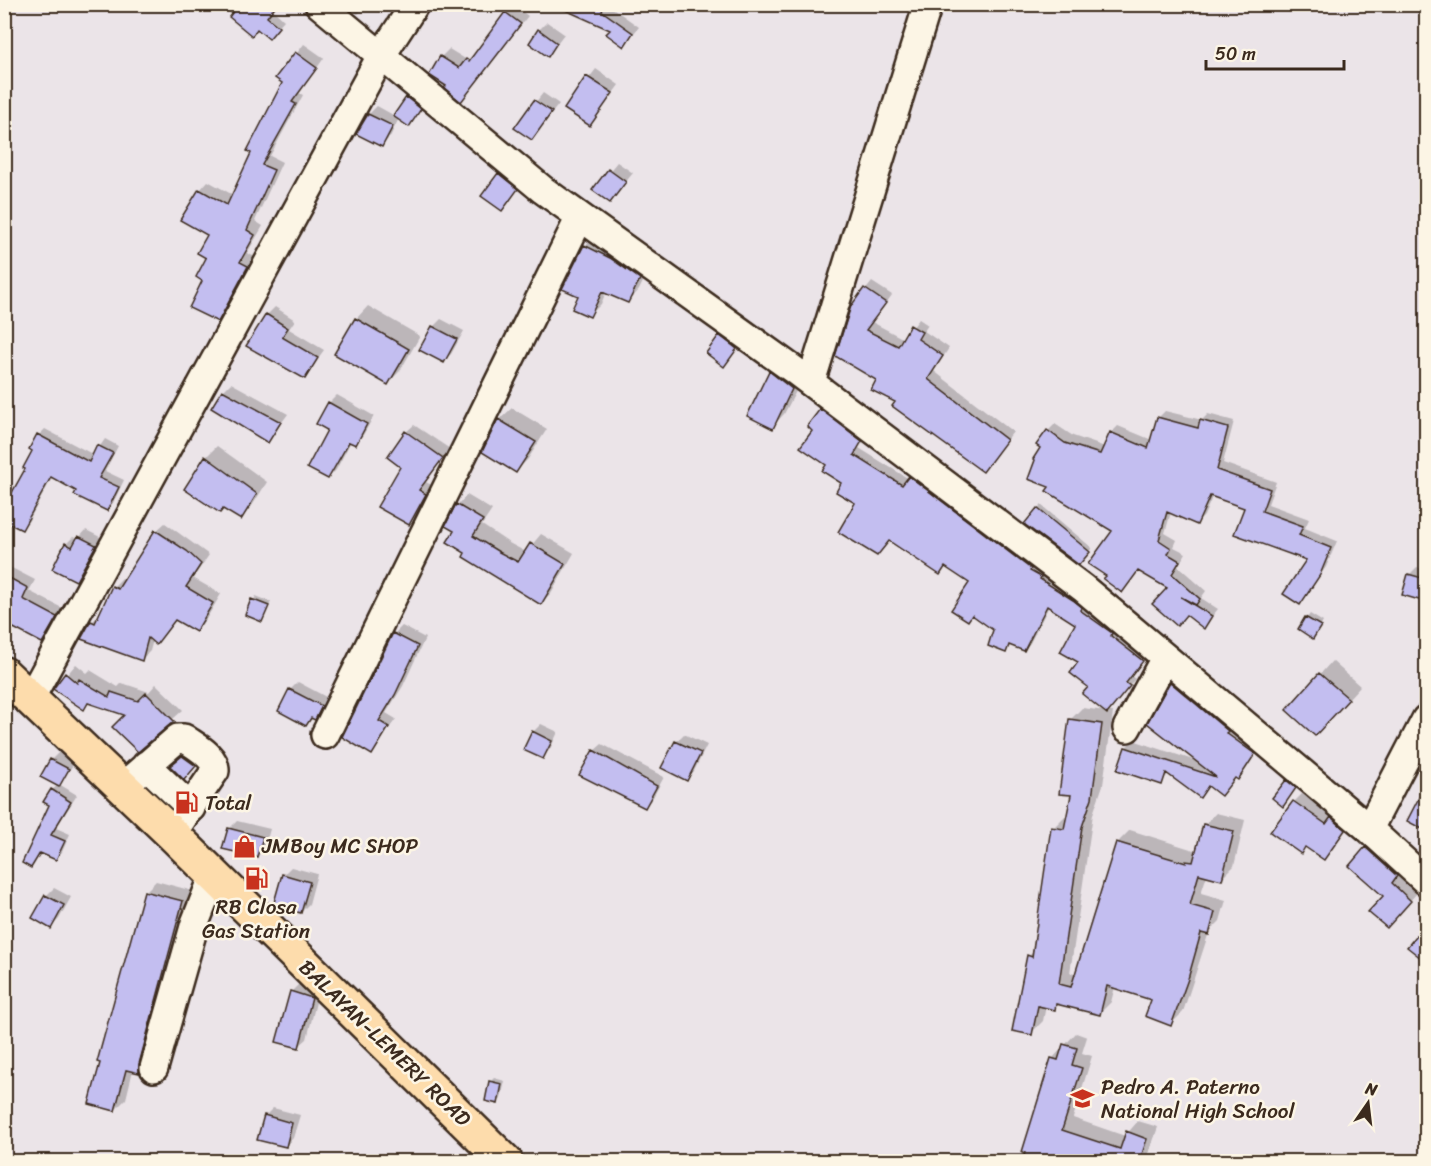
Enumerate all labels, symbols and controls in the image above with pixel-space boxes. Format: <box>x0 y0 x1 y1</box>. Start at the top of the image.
scale bar <box>1206 33 1344 71</box>
text: 50 m <box>1215 38 1256 70</box>
place label: Total <box>205 784 252 822</box>
fuel station icon: Total <box>174 790 200 816</box>
place label: JMBoy MC SHOP <box>261 827 419 865</box>
shop icon: JMBoy MC SHOP <box>231 833 257 859</box>
fuel station icon: RB Closa Gas Station <box>243 866 269 892</box>
place label: RB Closa Gas Station <box>202 888 310 950</box>
street label: BALAYAN-LEMERY ROAD <box>290 950 481 1136</box>
place label: Pedro A. Paterno National High School <box>1101 1068 1296 1130</box>
north arrow <box>1338 1073 1398 1133</box>
text: N <box>1362 1073 1381 1105</box>
school or university icon: Pedro A. Paterno National High School <box>1070 1086 1096 1112</box>

